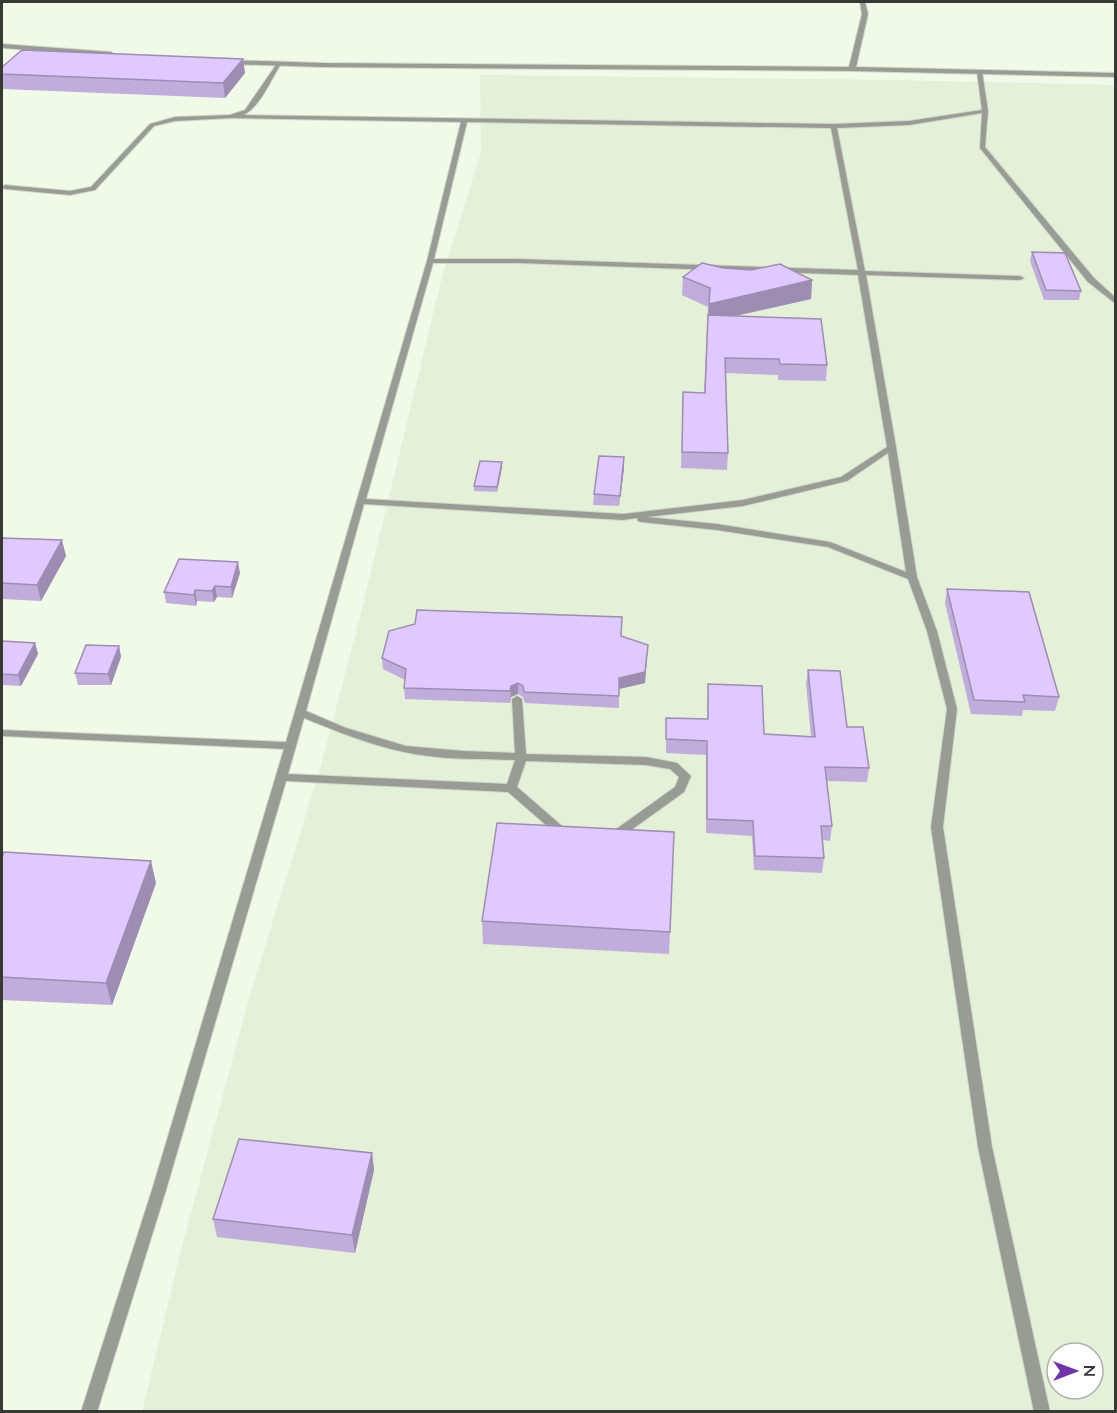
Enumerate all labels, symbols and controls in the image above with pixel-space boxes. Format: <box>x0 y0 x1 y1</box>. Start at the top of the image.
north arrow <box>1045 1341 1105 1401</box>
text: N <box>1081 1365 1100 1377</box>

